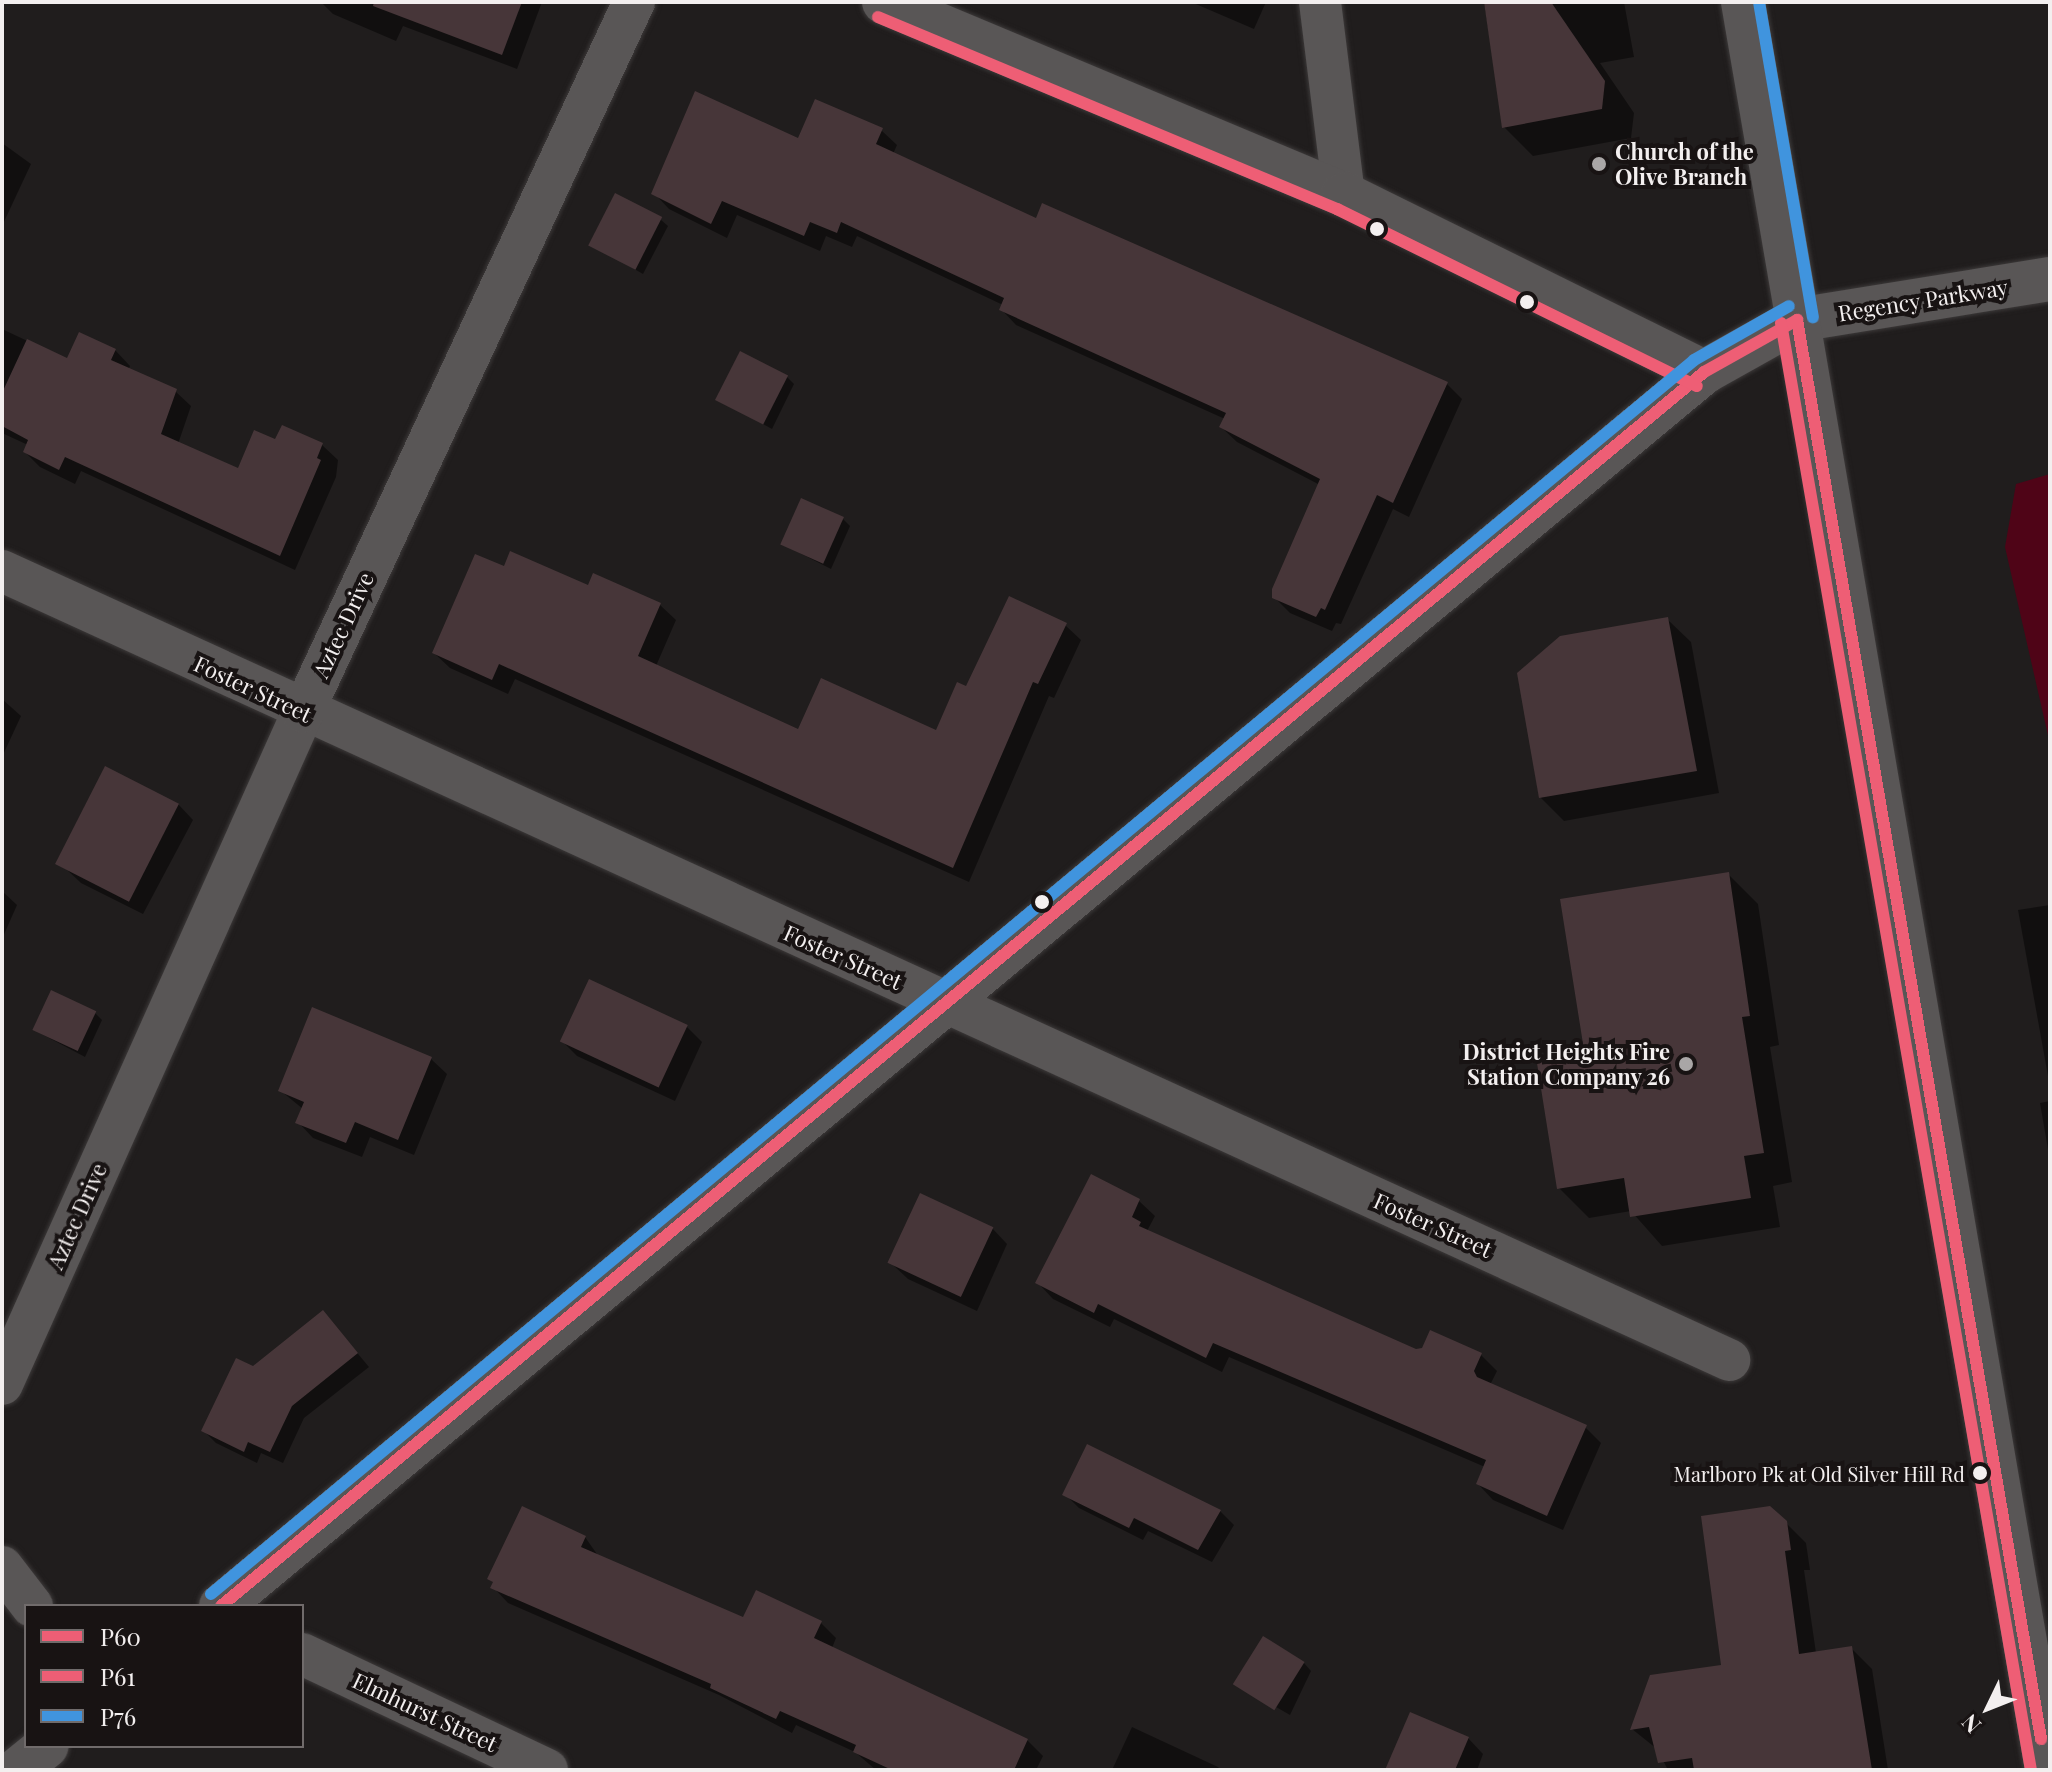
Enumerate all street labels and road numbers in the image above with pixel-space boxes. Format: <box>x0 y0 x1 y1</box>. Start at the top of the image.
street label: Regency Parkway <box>1836 273 2010 327</box>
street label: Aztec Drive <box>307 568 379 682</box>
street label: Foster Street <box>190 650 316 728</box>
street label: Foster Street <box>780 919 906 995</box>
street label: Aztec Drive <box>42 1159 112 1273</box>
street label: Foster Street <box>1370 1187 1496 1263</box>
street label: Elmhurst Street <box>348 1667 502 1757</box>

